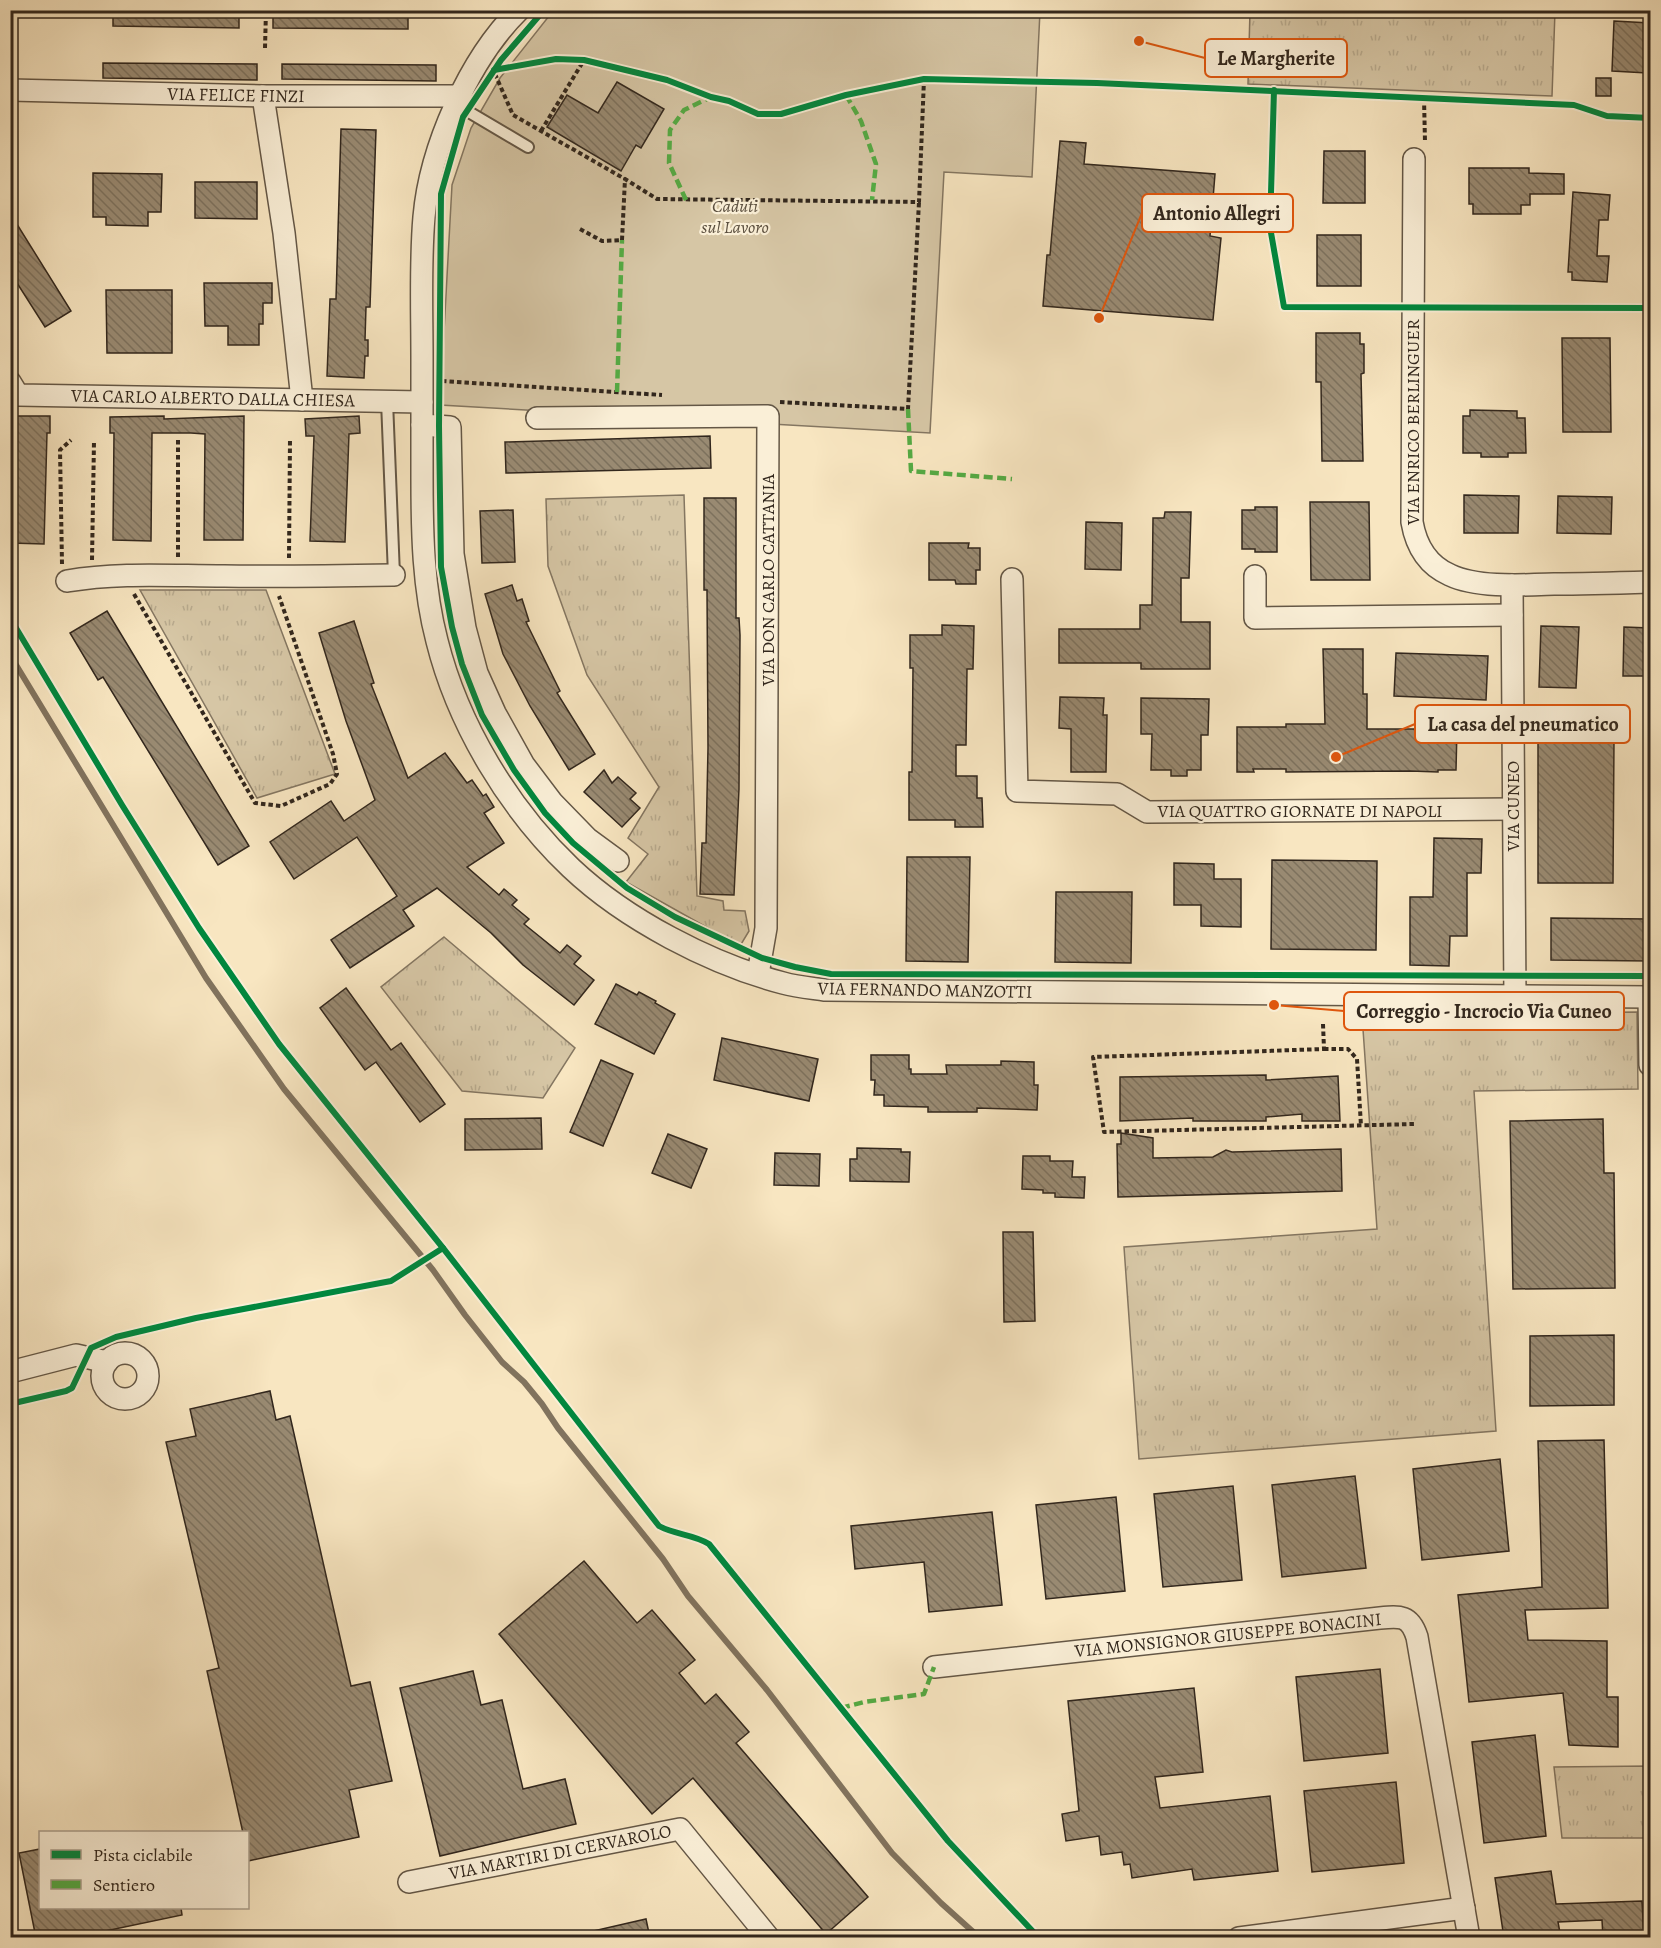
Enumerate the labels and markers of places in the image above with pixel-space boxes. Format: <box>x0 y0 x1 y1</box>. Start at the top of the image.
callout: Le Margherite <box>1205 39 1347 77</box>
callout: Antonio Allegri <box>1142 194 1293 232</box>
callout: La casa del pneumatico <box>1415 705 1630 743</box>
callout: Correggio - Incrocio Via Cuneo <box>1344 992 1624 1030</box>

